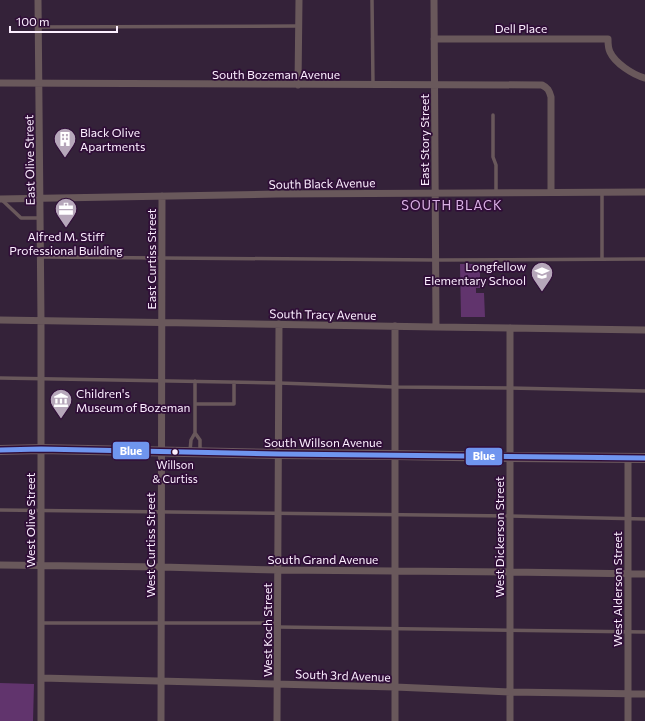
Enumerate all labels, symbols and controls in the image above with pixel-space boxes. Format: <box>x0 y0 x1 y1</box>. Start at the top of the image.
scale bar <box>10 8 117 34</box>
text: 100 m <box>16 14 50 28</box>
street label: Dell Place <box>495 21 547 35</box>
street label: South Bozeman Avenue <box>212 67 340 81</box>
street label: East Story Street <box>417 94 431 186</box>
street label: East Olive Street <box>21 115 37 205</box>
place label: Black Olive Apartments <box>80 125 145 153</box>
building icon: Black Olive Apartments <box>52 126 78 159</box>
street label: South Black Avenue <box>268 175 376 191</box>
office icon: Alfred M. Stiff Professional Building <box>53 196 79 229</box>
district label: SOUTH BLACK <box>401 197 503 213</box>
street label: East Curtiss Street <box>144 208 158 309</box>
place label: Alfred M. Stiff Professional Building <box>9 229 123 257</box>
place label: Longfellow Elementary School <box>424 259 526 287</box>
school or university icon: Longfellow Elementary School <box>529 260 555 293</box>
street label: South Tracy Avenue <box>269 306 377 322</box>
place label: Children's Museum of Bozeman <box>76 386 190 414</box>
museum icon: Children's Museum of Bozeman <box>48 387 74 420</box>
street label: South Willson Avenue <box>264 435 382 449</box>
line badge: Blue <box>112 441 150 460</box>
text: Blue <box>120 444 142 457</box>
marker: Willson & Curtiss <box>170 447 180 457</box>
line badge: Blue <box>465 447 503 466</box>
text: Blue <box>473 449 495 462</box>
place label: Willson & Curtiss <box>152 458 198 485</box>
street label: West Olive Street <box>23 473 37 567</box>
street label: West Dickerson Street <box>492 476 506 598</box>
street label: West Curtiss Street <box>143 492 157 598</box>
street label: West Alderson Street <box>610 531 624 647</box>
street label: South Grand Avenue <box>268 552 378 566</box>
street label: West Koch Street <box>260 583 274 677</box>
street label: South 3rd Avenue <box>295 666 391 684</box>

